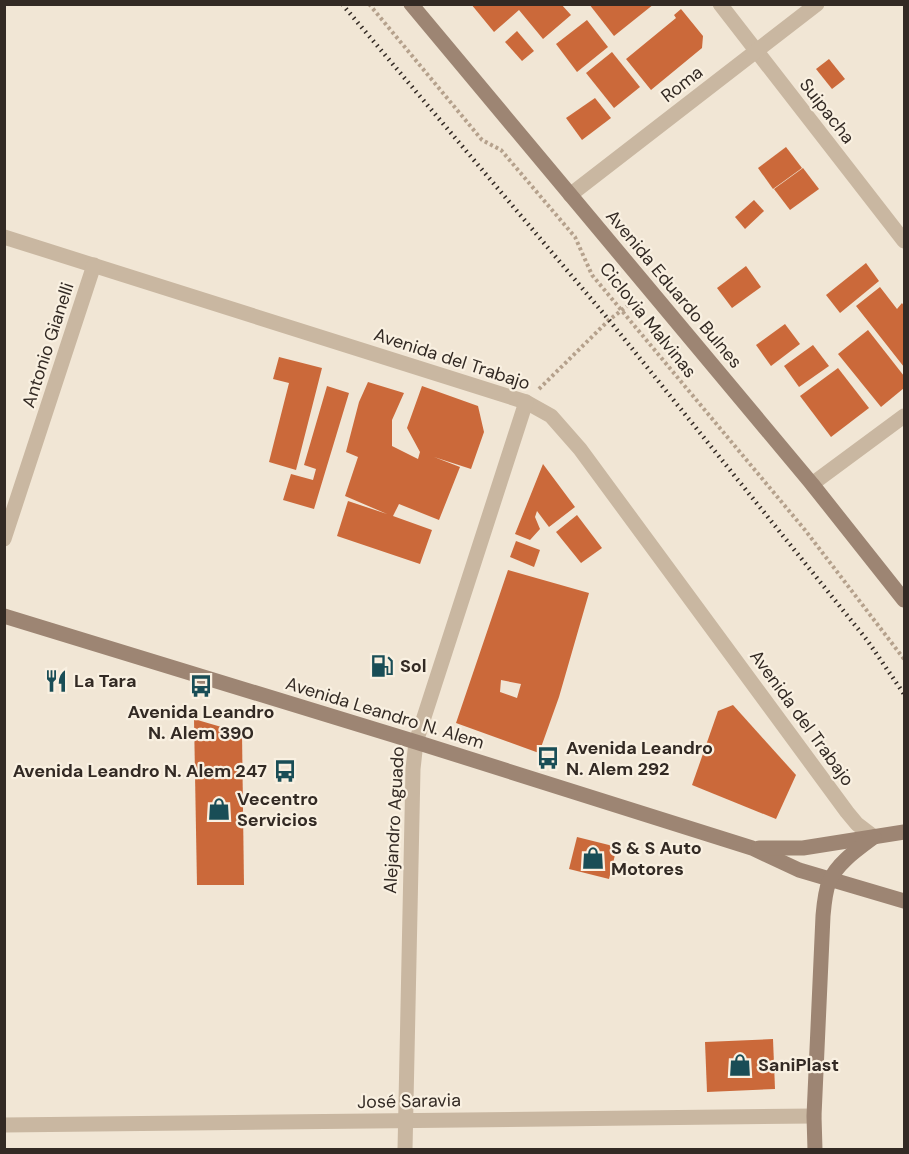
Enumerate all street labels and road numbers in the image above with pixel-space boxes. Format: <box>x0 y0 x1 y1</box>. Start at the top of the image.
street label: Roma <box>656 60 708 108</box>
street label: Suipacha <box>794 73 860 149</box>
street label: Avenida Eduardo Bulnes <box>600 205 748 373</box>
street label: Ciclovia Malvinas <box>594 257 702 383</box>
street label: Antonio Gianelli <box>16 279 80 411</box>
street label: Avenida del Trabajo <box>371 322 533 396</box>
street label: Avenida del Trabajo <box>744 645 860 791</box>
street label: Avenida Leandro N. Alem <box>283 671 487 755</box>
street label: Alejandro Aguado <box>378 746 410 894</box>
street label: José Saravia <box>357 1088 461 1114</box>

